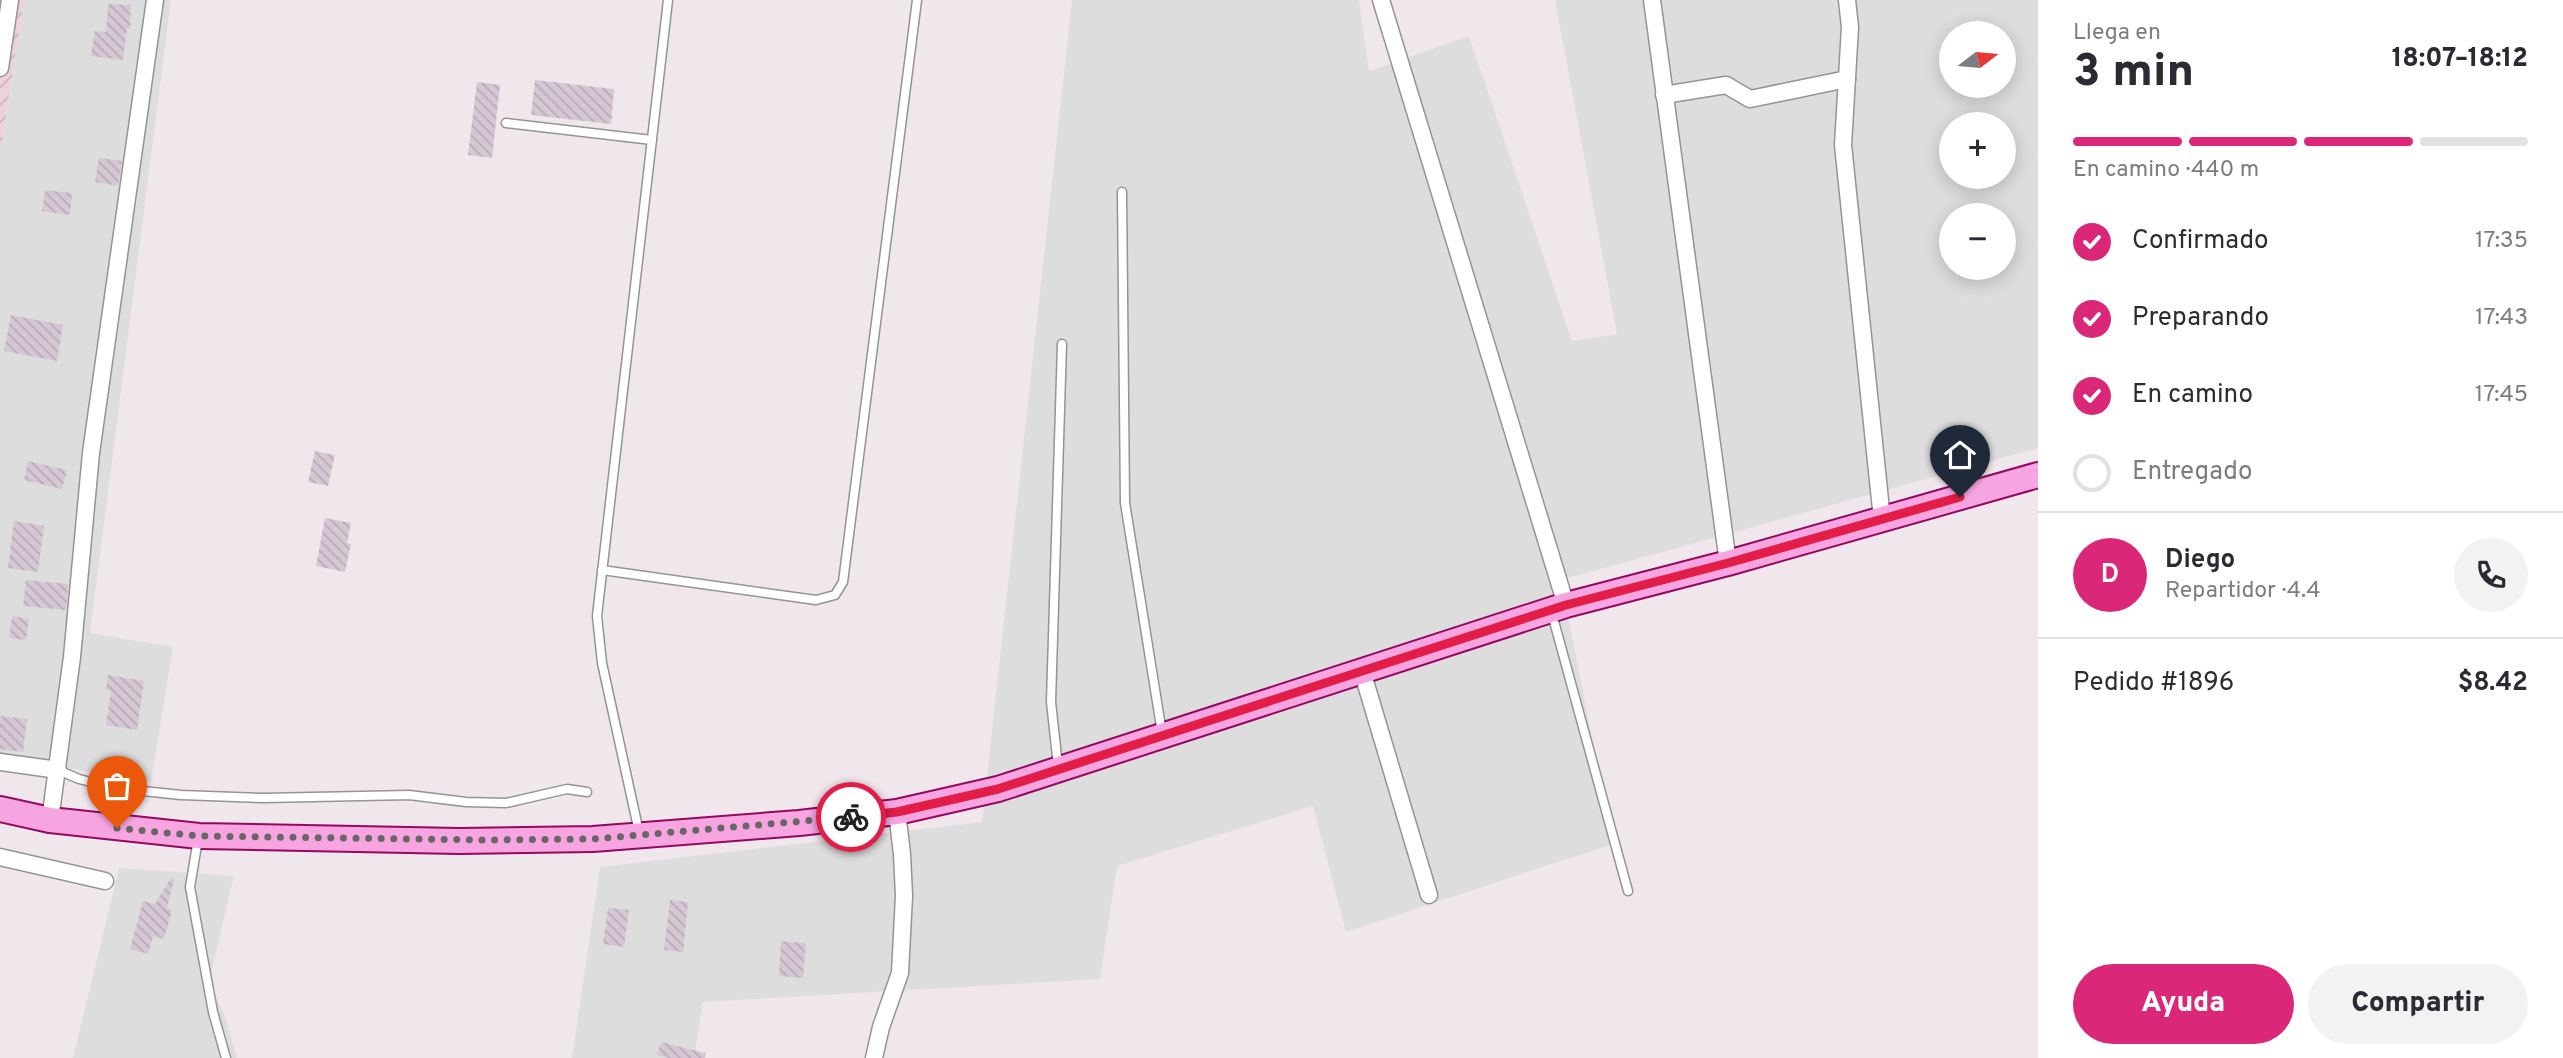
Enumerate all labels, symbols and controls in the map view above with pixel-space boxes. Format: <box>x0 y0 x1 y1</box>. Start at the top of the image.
text: Llega en <box>2073 19 2161 48</box>
north arrow <box>1939 21 2016 98</box>
map controls <box>1939 21 2016 280</box>
text: 18:07–18:12 <box>2392 43 2528 76</box>
text: 3 min <box>2073 44 2194 103</box>
button: + <box>1939 112 2016 189</box>
text: En camino · 440 m <box>2073 156 2259 185</box>
button: − <box>1939 203 2016 280</box>
icon: check <box>2073 223 2111 261</box>
text: Confirmado <box>2132 225 2269 258</box>
text: 17:35 <box>2475 227 2528 256</box>
icon: check <box>2073 300 2111 338</box>
text: Preparando <box>2132 302 2269 335</box>
text: 17:43 <box>2475 304 2528 333</box>
icon: check <box>2073 377 2111 415</box>
text: En camino <box>2132 379 2253 412</box>
text: 17:45 <box>2475 381 2528 410</box>
pin <box>1930 425 1990 497</box>
icon: home <box>1941 436 1979 474</box>
text: Entregado <box>2132 456 2252 489</box>
button: phone <box>2454 538 2528 612</box>
text: Diego <box>2165 544 2235 577</box>
text: D <box>2101 559 2119 592</box>
text: Repartidor · 4.4 <box>2165 577 2321 606</box>
text: Pedido #1896 <box>2073 667 2234 700</box>
text: $8.42 <box>2458 667 2528 700</box>
pin <box>87 756 147 828</box>
icon: bag <box>98 767 136 805</box>
courier <box>816 782 886 852</box>
icon: bike <box>832 798 870 836</box>
button: Ayuda <box>2073 964 2294 1044</box>
button: Compartir <box>2308 964 2528 1044</box>

